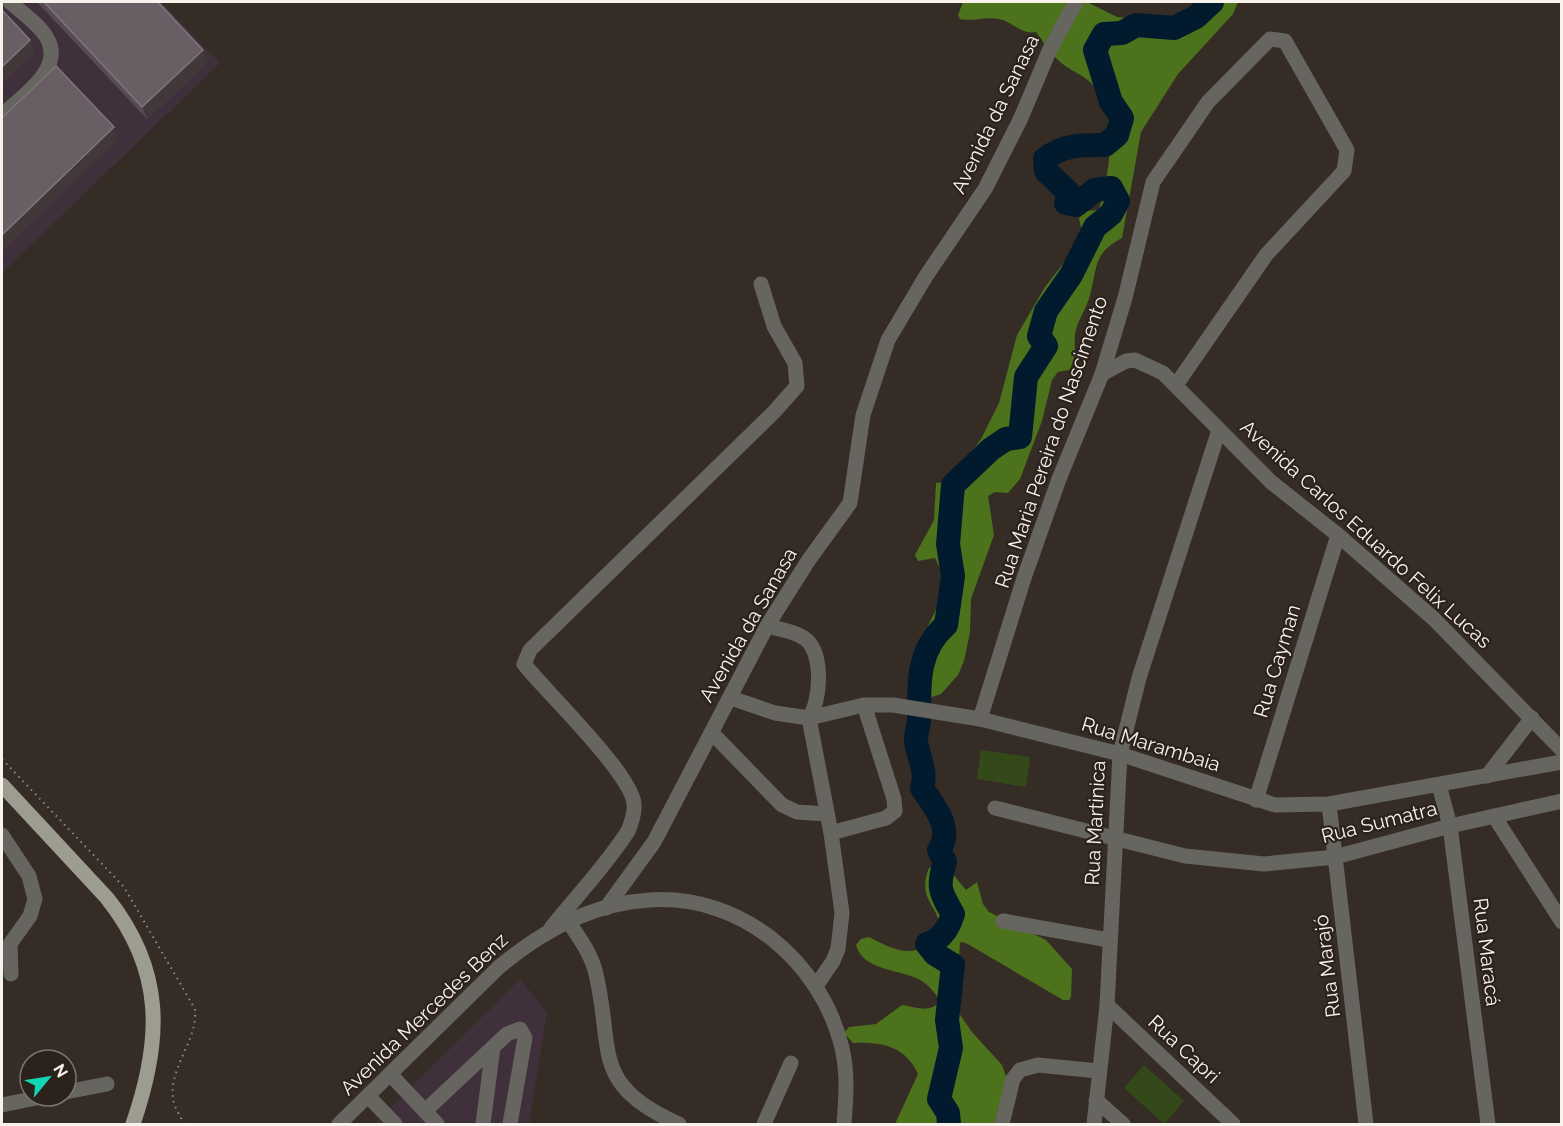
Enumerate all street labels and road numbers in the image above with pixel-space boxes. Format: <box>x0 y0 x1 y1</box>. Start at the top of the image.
street label: Avenida da Sanasa <box>946 31 1044 197</box>
street label: Rua Maria Pereira do Nascimento <box>990 293 1112 591</box>
street label: Avenida Carlos Eduardo Felix Lucas <box>1236 415 1496 653</box>
street label: Avenida da Sanasa <box>694 544 802 706</box>
street label: Rua Cayman <box>1248 602 1306 720</box>
street label: Rua Marambaia <box>1079 711 1223 777</box>
street label: Rua Martinica <box>1080 760 1110 886</box>
street label: Rua Sumatra <box>1319 796 1439 848</box>
street label: Rua Maracá <box>1468 896 1506 1008</box>
street label: Rua Marajó <box>1309 913 1345 1019</box>
street label: Avenida Mercedes Benz <box>335 928 513 1100</box>
street label: Rua Capri <box>1143 1010 1225 1088</box>

